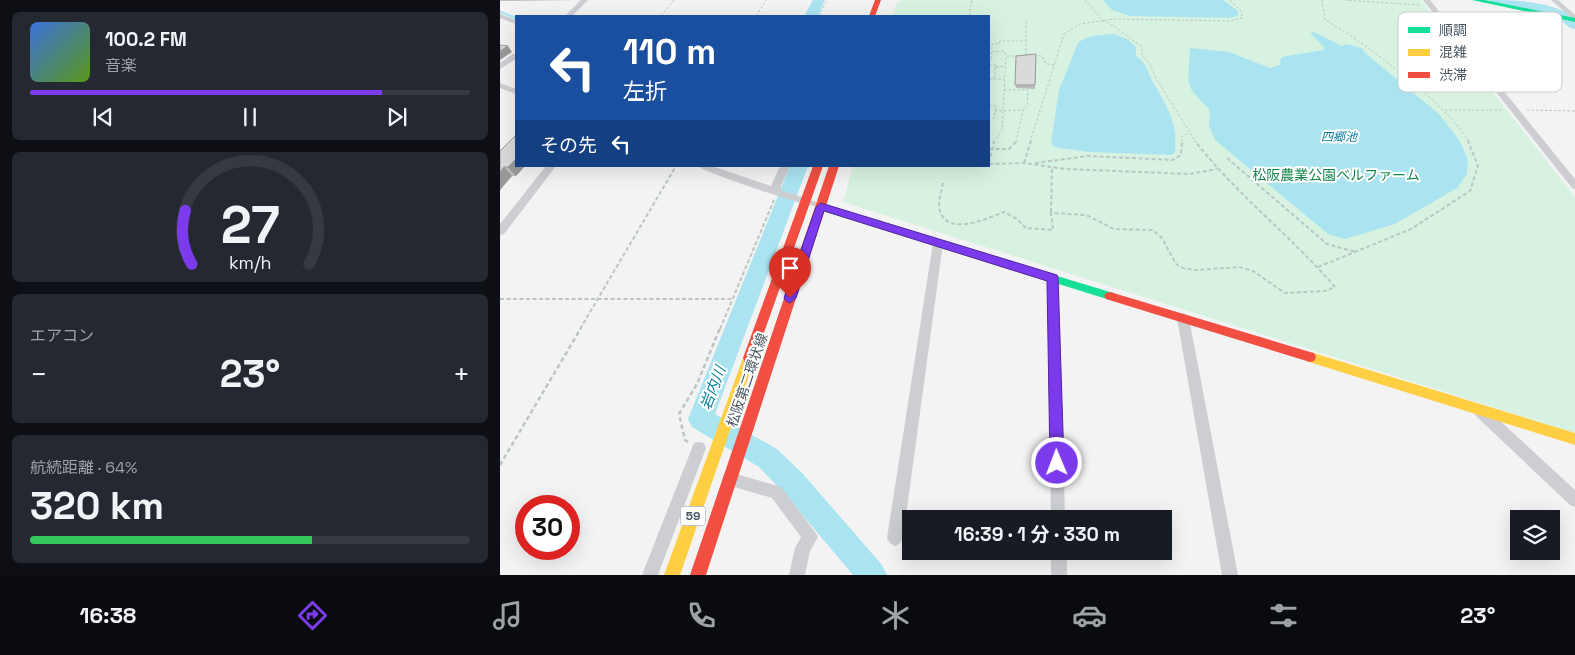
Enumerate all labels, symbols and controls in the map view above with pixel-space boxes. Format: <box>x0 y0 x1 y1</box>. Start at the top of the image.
legend <box>1398 12 1562 92</box>
text: 順調 <box>1439 21 1467 39</box>
text: 100.2 FM <box>105 27 187 52</box>
text: 110 m <box>623 30 716 74</box>
icon: left <box>540 35 605 100</box>
text: 混雑 <box>1439 43 1467 61</box>
text: 音楽 <box>105 55 137 76</box>
text: 渋滞 <box>1439 66 1467 84</box>
text: 左折 <box>623 77 667 105</box>
icon: previous <box>89 103 117 131</box>
icon: pause <box>236 103 264 131</box>
icon: next <box>383 103 411 131</box>
water label: 四郷池 <box>1321 129 1358 145</box>
icon: left <box>607 130 635 158</box>
text: その先 <box>540 133 597 158</box>
park label: 松阪農業公園ベルファーム <box>1252 166 1420 184</box>
text: 27 <box>220 192 280 258</box>
pin <box>769 247 811 298</box>
text: km/h <box>229 251 271 274</box>
icon: arrive <box>776 254 804 282</box>
text: エアコン <box>30 325 94 346</box>
street label: 松阪第二環状線 <box>723 331 771 429</box>
text: 23° <box>220 350 280 398</box>
text: − <box>30 356 47 392</box>
text: + <box>453 356 470 392</box>
water label: 岩内川 <box>696 362 730 412</box>
position arrow <box>1030 436 1082 488</box>
text: 航続距離 · 64% <box>30 457 137 478</box>
text: 320 km <box>30 482 164 530</box>
speed limit sign: 30 <box>515 495 580 560</box>
road number: 59 <box>680 506 706 526</box>
map controls <box>1510 510 1560 560</box>
button: layers <box>1510 510 1560 560</box>
text: 16:39 · 1 分 · 330 m <box>954 522 1120 547</box>
icon: directions <box>295 598 330 633</box>
icon: music <box>490 598 525 633</box>
icon: phone <box>684 598 719 633</box>
icon: climate <box>878 598 913 633</box>
icon: car <box>1072 598 1107 633</box>
icon: filters <box>1266 598 1301 633</box>
text: 16:38 <box>80 601 136 629</box>
text: 23° <box>1460 601 1495 629</box>

